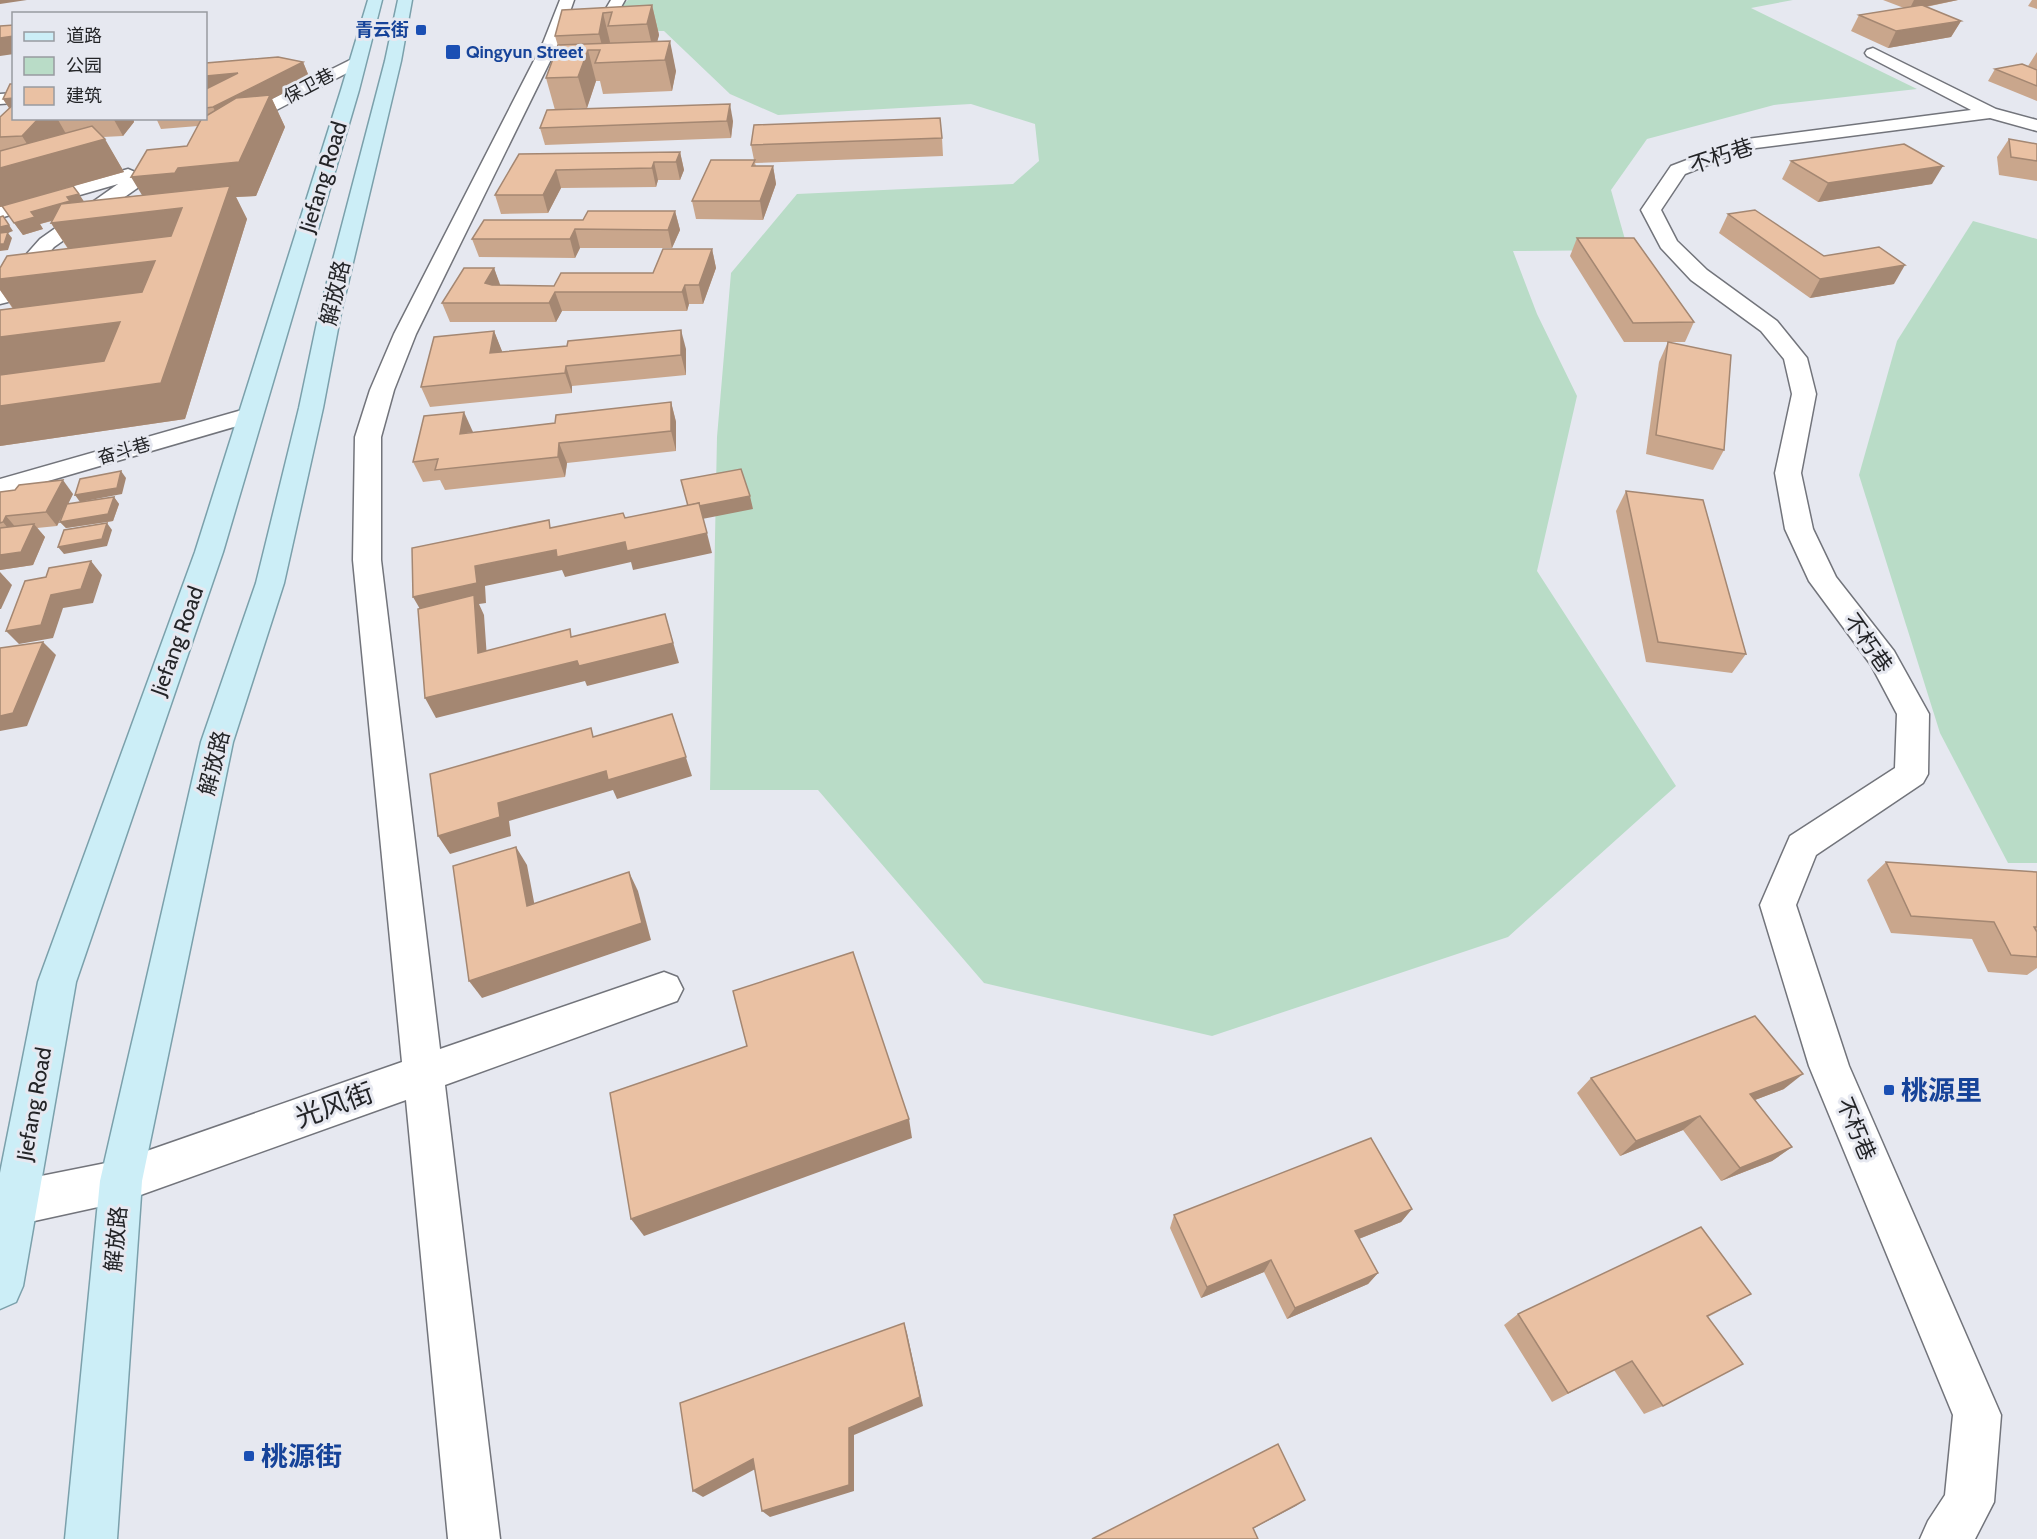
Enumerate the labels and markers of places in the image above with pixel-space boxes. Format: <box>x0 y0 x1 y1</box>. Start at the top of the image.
place label: 青云街 <box>355 19 409 41</box>
marker: 青云街 <box>414 23 428 37</box>
place label: Qingyun Street <box>466 41 583 63</box>
marker: Qingyun Street <box>444 43 462 61</box>
place label: 桃源里 <box>1901 1074 1982 1107</box>
marker: 桃源里 <box>1882 1083 1896 1097</box>
place label: 桃源街 <box>261 1440 342 1473</box>
marker: 桃源街 <box>242 1449 256 1463</box>

